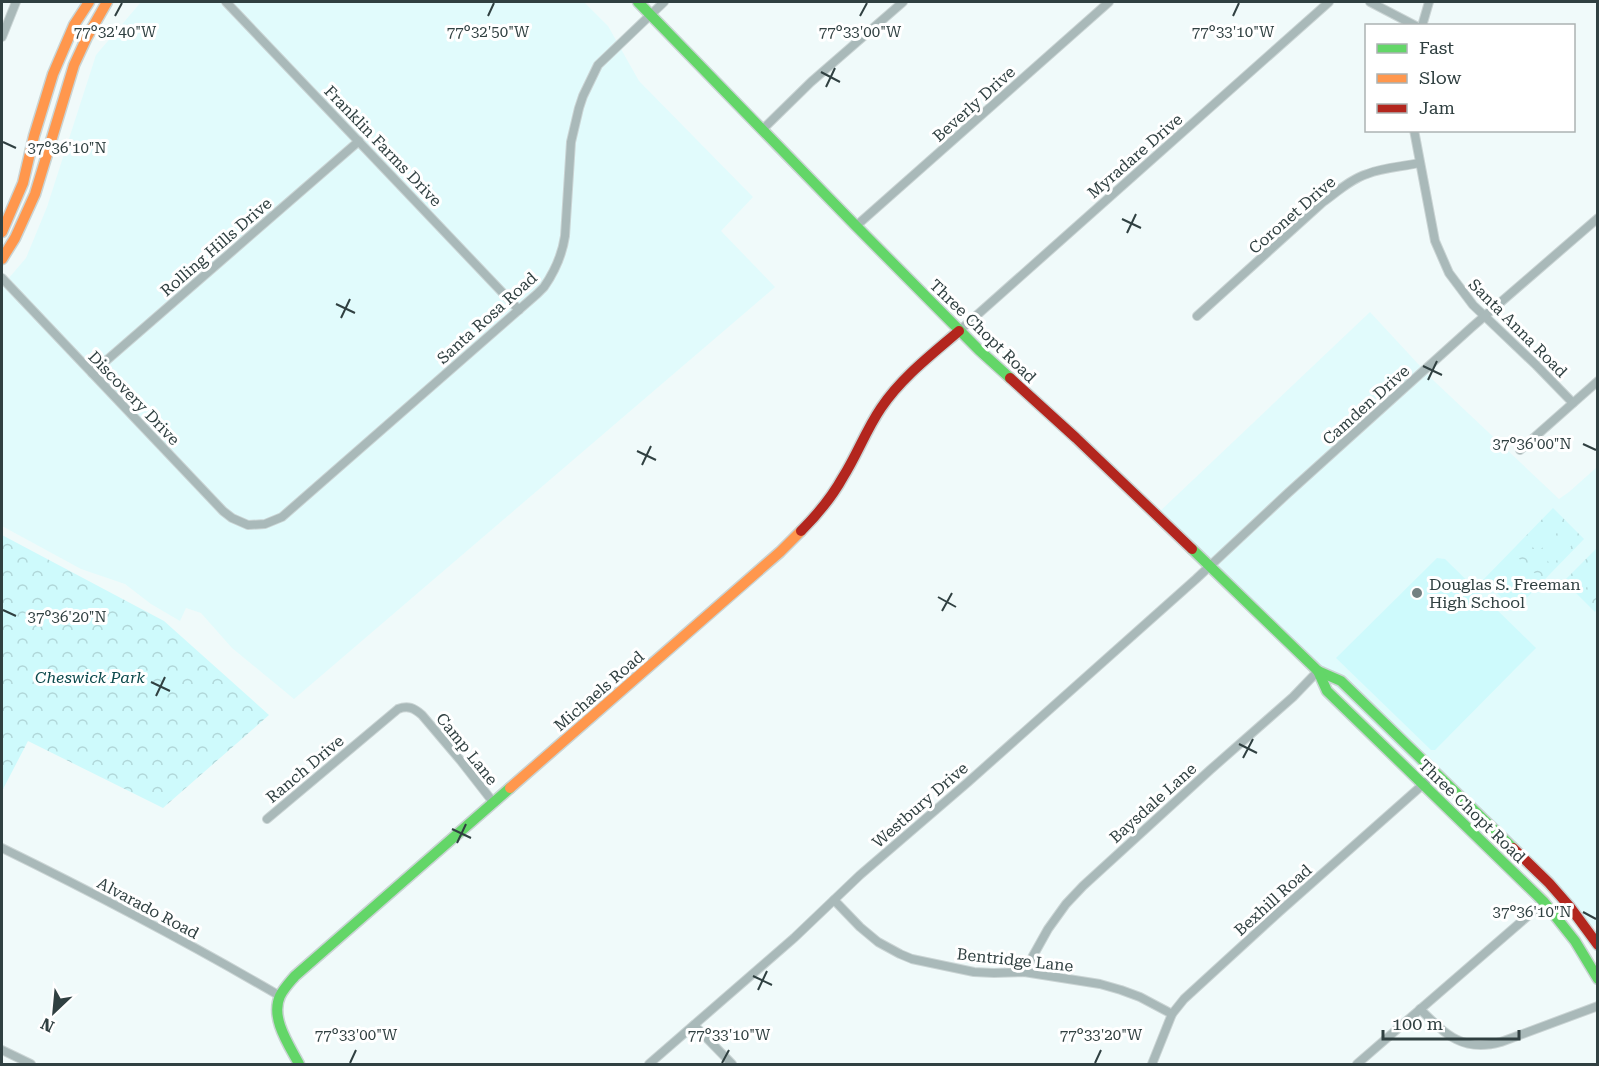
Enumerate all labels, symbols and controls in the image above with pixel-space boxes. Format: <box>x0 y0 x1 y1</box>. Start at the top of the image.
text: 77°32'40"W <box>74 23 157 41</box>
text: 77°32'50"W <box>447 23 530 41</box>
text: 77°33'00"W <box>819 23 902 41</box>
text: 77°33'10"W <box>1192 23 1275 41</box>
legend <box>1365 24 1575 132</box>
text: Fast <box>1419 37 1454 58</box>
street label: Beverly Drive <box>929 62 1019 146</box>
text: Slow <box>1419 67 1461 88</box>
street label: Franklin Farms Drive <box>320 82 446 211</box>
text: Jam <box>1419 97 1455 118</box>
street label: Myradare Drive <box>1084 109 1186 202</box>
text: 37°36'10"N <box>27 139 107 157</box>
street label: Coronet Drive <box>1245 172 1339 258</box>
street label: Rolling Hills Drive <box>157 193 276 300</box>
street label: Santa Rosa Road <box>433 268 541 368</box>
street label: Three Chopt Road <box>926 275 1040 387</box>
street label: Santa Anna Road <box>1465 275 1571 381</box>
street label: Discovery Drive <box>84 347 184 449</box>
street label: Camden Drive <box>1319 361 1413 449</box>
text: 37°36'00"N <box>1492 435 1572 453</box>
place label: Douglas S. Freeman High School <box>1429 575 1581 612</box>
marker: Douglas S. Freeman High School <box>1410 586 1424 600</box>
text: 37°36'20"N <box>27 608 107 626</box>
street label: Michaels Road <box>550 647 648 735</box>
park label: Cheswick Park <box>35 668 145 687</box>
street label: Camp Lane <box>432 709 502 789</box>
street label: Ranch Drive <box>262 731 348 807</box>
street label: Three Chopt Road <box>1415 755 1529 867</box>
street label: Westbury Drive <box>868 758 972 852</box>
street label: Baysdale Lane <box>1106 759 1200 847</box>
street label: Bexhill Road <box>1230 860 1316 940</box>
street label: Alvarado Road <box>94 873 202 943</box>
text: 37°36'10"N <box>1492 903 1572 921</box>
street label: Bentridge Lane <box>956 944 1074 976</box>
north arrow <box>24 982 84 1042</box>
scale bar <box>1383 1003 1520 1041</box>
text: 100 m <box>1392 1013 1443 1034</box>
text: N <box>38 1014 57 1036</box>
text: 77°33'00"W <box>315 1026 398 1044</box>
text: 77°33'10"W <box>688 1026 771 1044</box>
text: 77°33'20"W <box>1060 1026 1143 1044</box>

